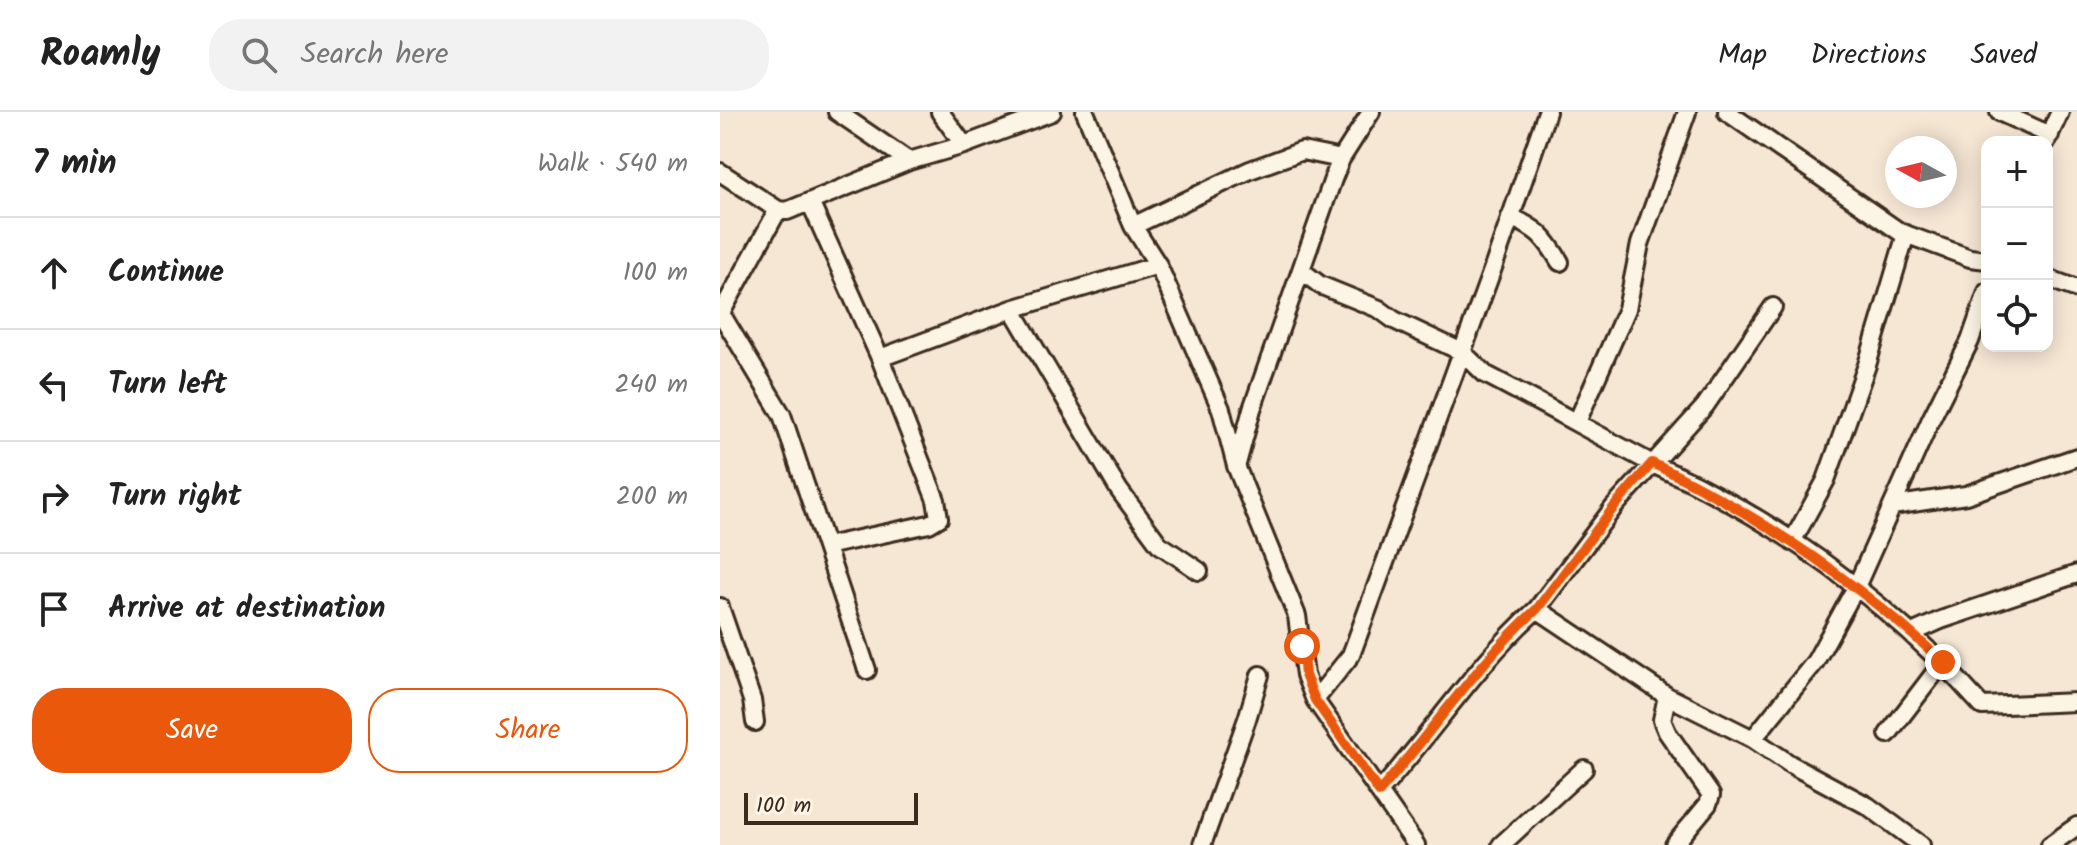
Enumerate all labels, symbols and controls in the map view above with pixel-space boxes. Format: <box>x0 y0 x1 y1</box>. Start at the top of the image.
search box <box>209 19 769 91</box>
text: Roamly <box>40 25 161 85</box>
text: Search here <box>301 31 448 79</box>
icon: search <box>237 33 281 77</box>
text: Map <box>1718 33 1767 78</box>
text: Directions <box>1811 33 1927 78</box>
text: Saved <box>1971 33 2037 78</box>
north arrow <box>1885 136 1957 208</box>
map controls <box>1981 136 2053 352</box>
button: + <box>1981 136 2053 208</box>
text: 7 min <box>32 137 117 191</box>
text: Walk · 540 m <box>537 143 688 185</box>
button: − <box>1981 208 2053 280</box>
text: Continue <box>108 249 224 297</box>
icon: ahead <box>32 251 76 295</box>
text: 100 m <box>623 252 688 294</box>
button: locate <box>1981 280 2053 352</box>
text: Turn left <box>108 361 227 409</box>
icon: left <box>32 363 76 407</box>
text: 240 m <box>614 364 688 406</box>
text: Turn right <box>108 473 241 521</box>
icon: right <box>32 475 76 519</box>
text: 200 m <box>616 476 688 518</box>
text: Arrive at destination <box>108 585 385 633</box>
icon: arrive <box>32 587 76 631</box>
route start <box>1284 628 1320 664</box>
route end <box>1925 644 1961 680</box>
button: Save <box>32 688 352 773</box>
button: Share <box>368 688 688 773</box>
scale bar <box>744 789 918 825</box>
text: 100 m <box>756 789 811 824</box>

